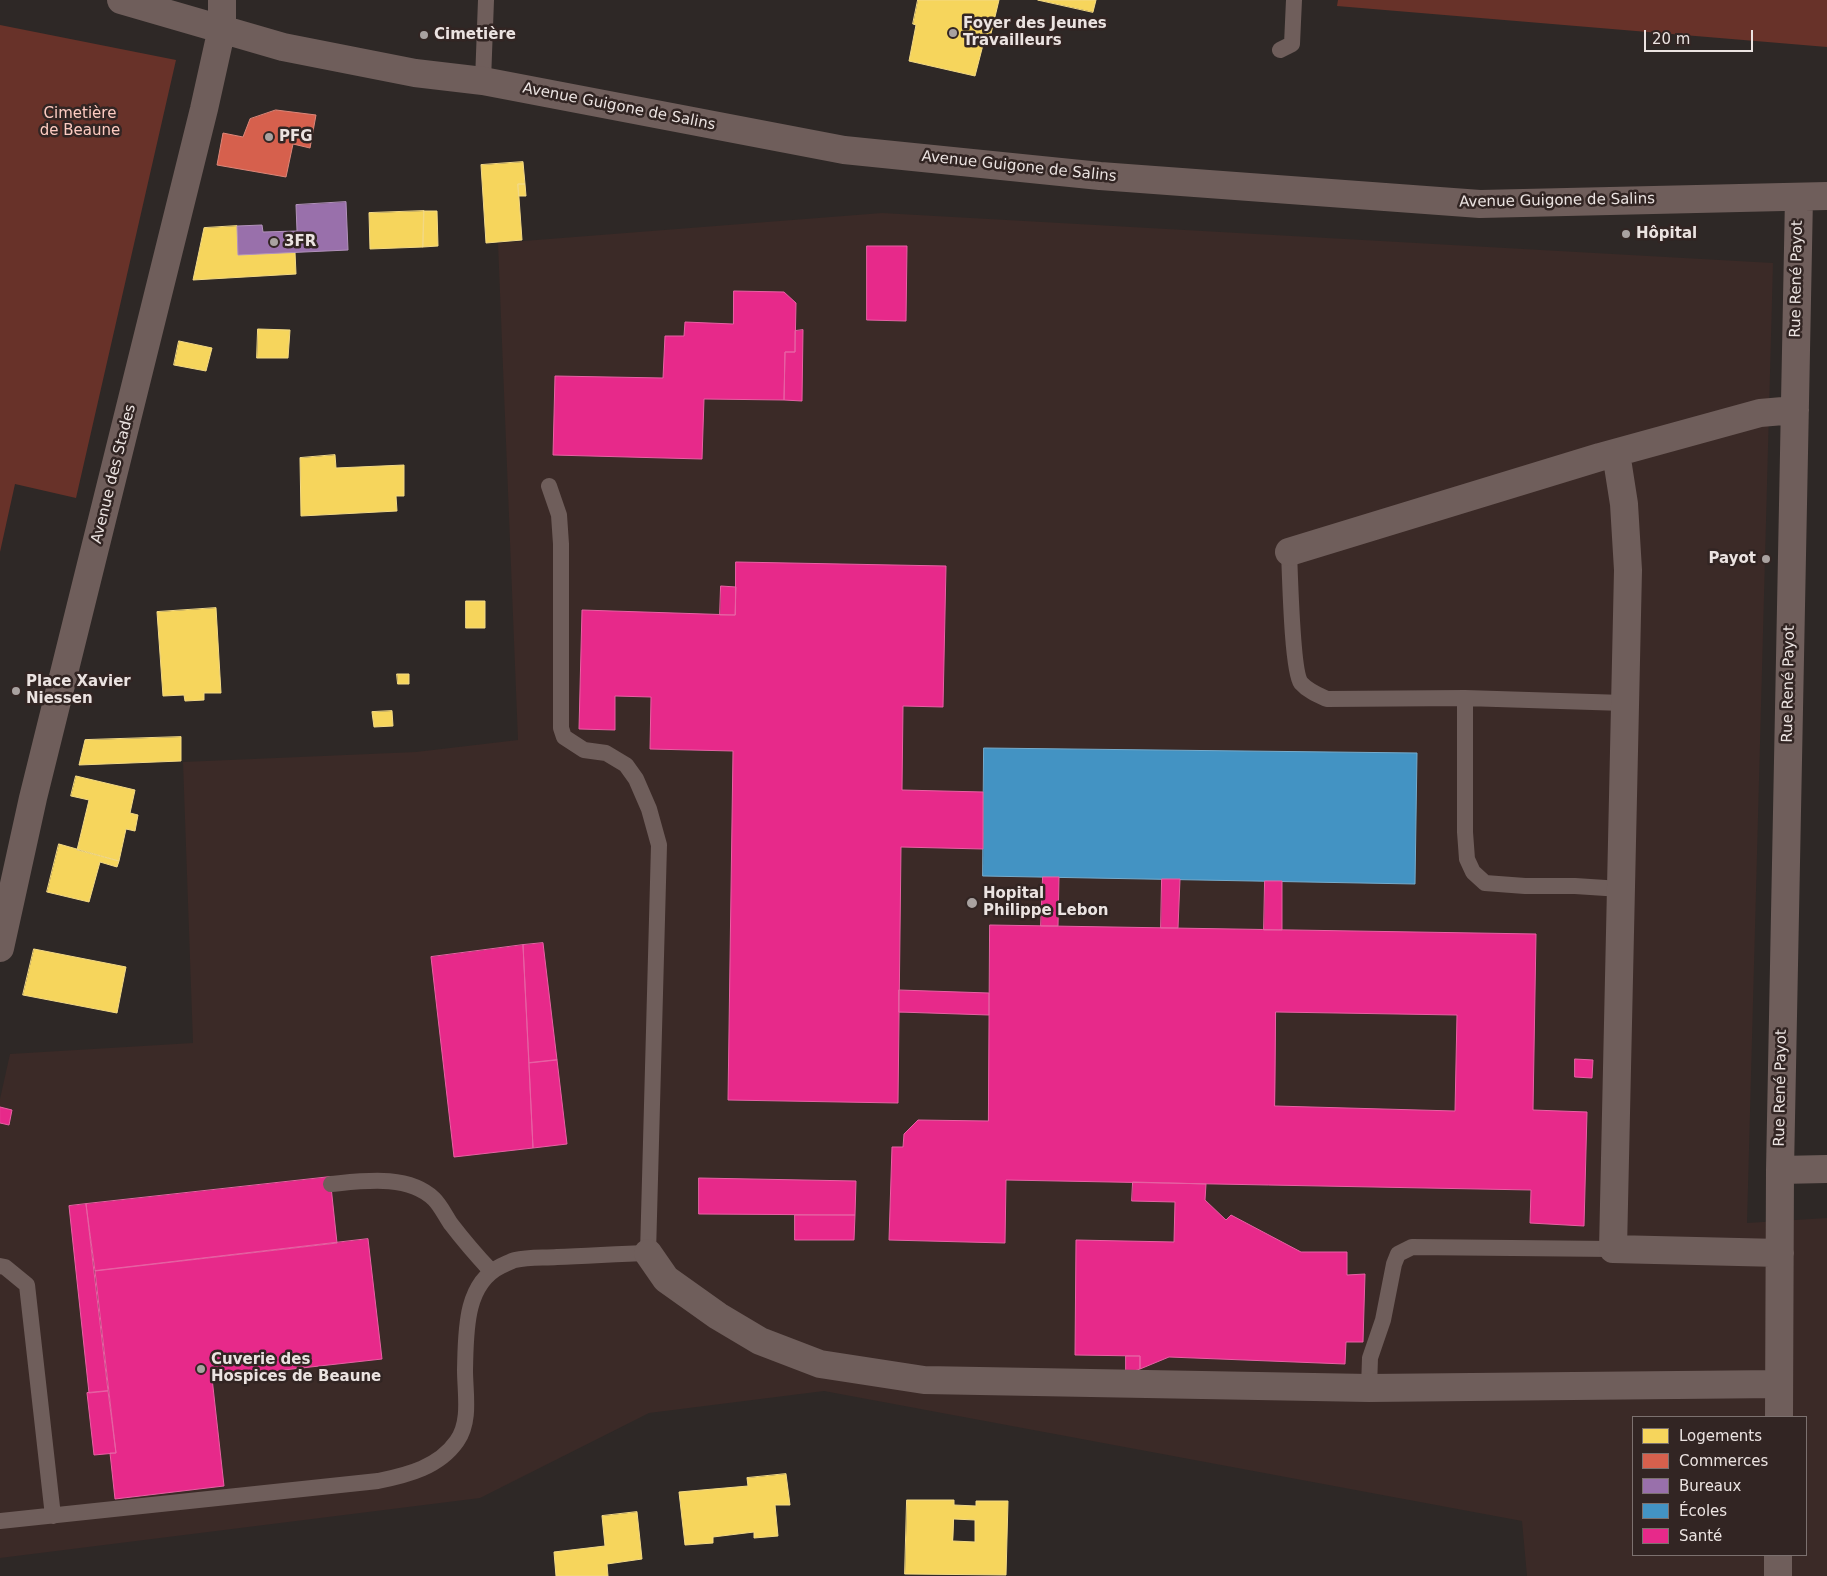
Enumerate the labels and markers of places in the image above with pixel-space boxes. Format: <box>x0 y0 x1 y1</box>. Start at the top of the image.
place label: Foyer des Jeunes Travailleurs <box>963 15 1107 50</box>
place label: Cimetière <box>434 26 516 44</box>
marker: Foyer des Jeunes Travailleurs <box>947 27 959 39</box>
marker: Cimetière <box>418 29 430 41</box>
place label: PFG <box>279 128 313 146</box>
marker: PFG <box>263 131 275 143</box>
place label: Hôpital <box>1636 225 1697 243</box>
marker: Hôpital <box>1620 228 1632 240</box>
place label: 3FR <box>284 233 316 251</box>
marker: 3FR <box>268 236 280 248</box>
place label: Payot <box>1708 550 1756 568</box>
marker: Payot <box>1760 553 1772 565</box>
place label: Place Xavier Niessen <box>26 673 131 708</box>
marker: Place Xavier Niessen <box>10 685 22 697</box>
place label: Hopital Philippe Lebon <box>983 885 1108 920</box>
marker: Hopital Philippe Lebon <box>965 896 979 910</box>
place label: Cuverie des Hospices de Beaune <box>211 1351 381 1386</box>
marker: Cuverie des Hospices de Beaune <box>195 1363 207 1375</box>

